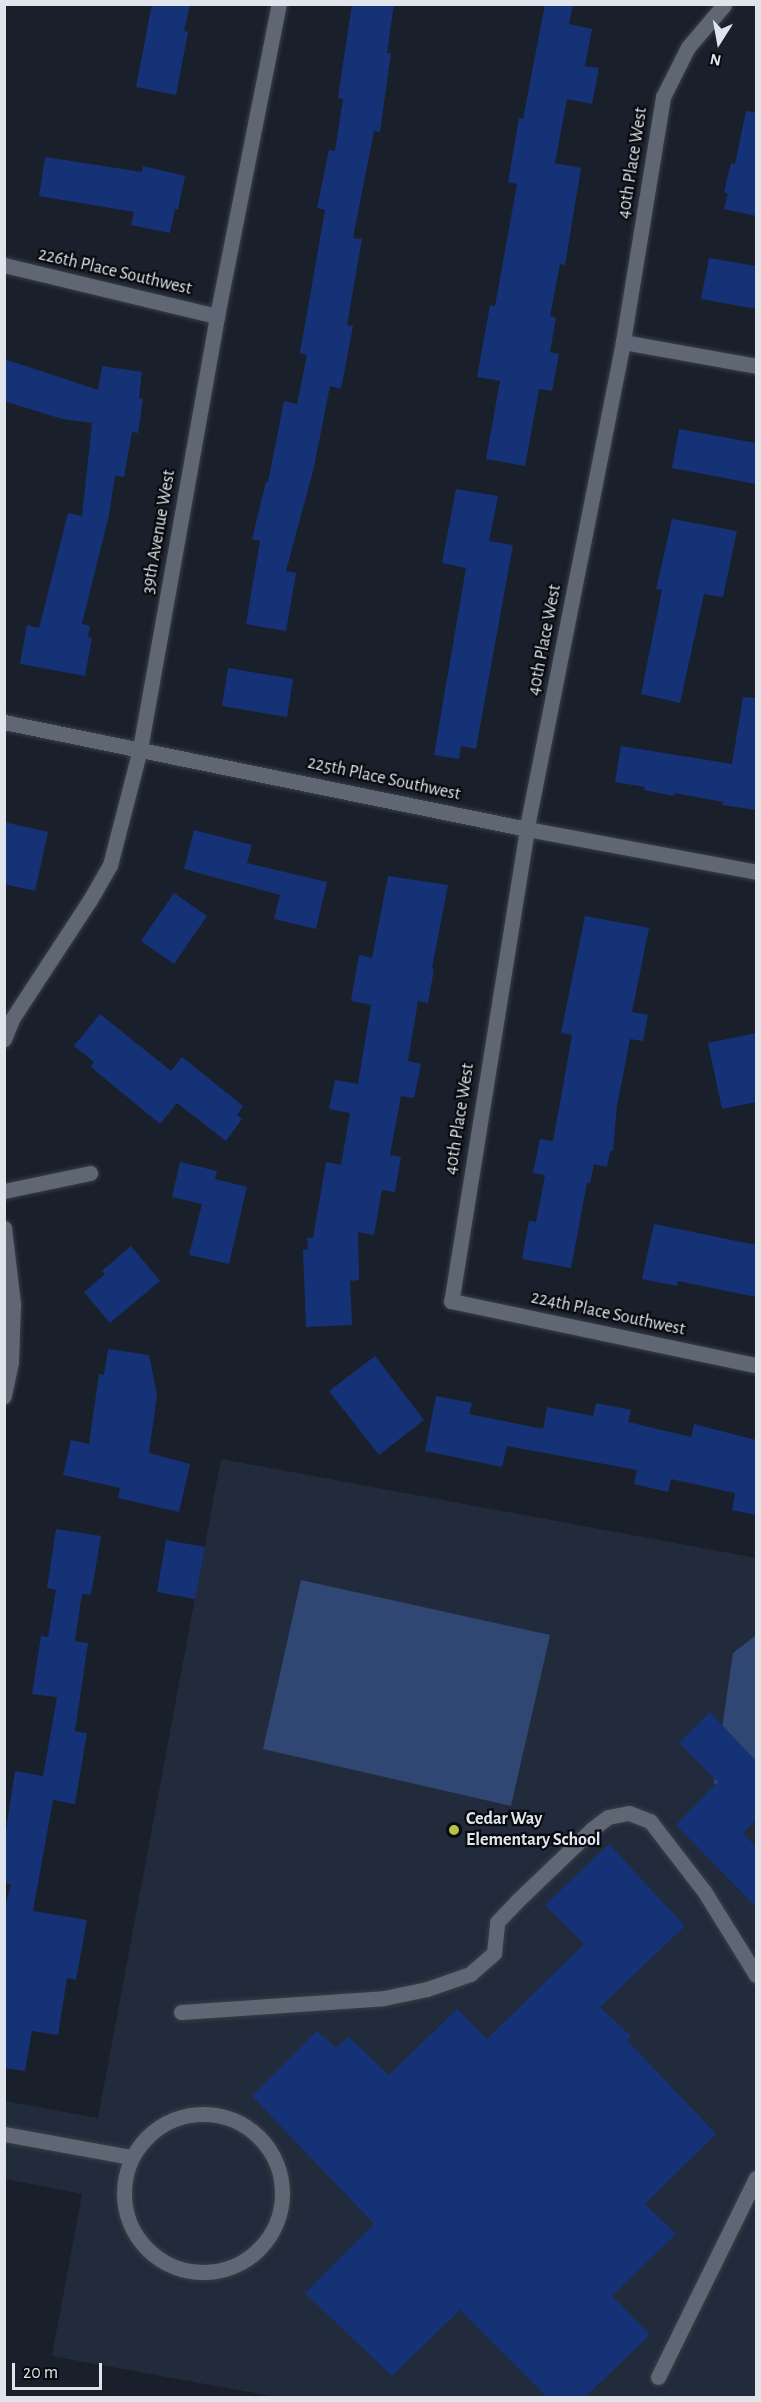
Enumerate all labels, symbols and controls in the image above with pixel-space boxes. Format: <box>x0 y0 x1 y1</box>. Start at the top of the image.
north arrow <box>689 12 749 72</box>
text: N <box>709 51 723 69</box>
street label: 40th Place West <box>614 106 652 220</box>
street label: 226th Place Southwest <box>36 244 194 300</box>
street label: 39th Avenue West <box>137 468 181 596</box>
street label: 40th Place West <box>524 583 566 697</box>
street label: 225th Place Southwest <box>306 752 462 806</box>
street label: 40th Place West <box>441 1062 479 1176</box>
street label: 224th Place Southwest <box>529 1287 687 1341</box>
place label: Cedar Way Elementary School <box>466 1809 601 1852</box>
marker: Cedar Way Elementary School <box>447 1823 461 1837</box>
scale bar <box>15 2351 105 2389</box>
text: 20 m <box>23 2364 58 2382</box>

